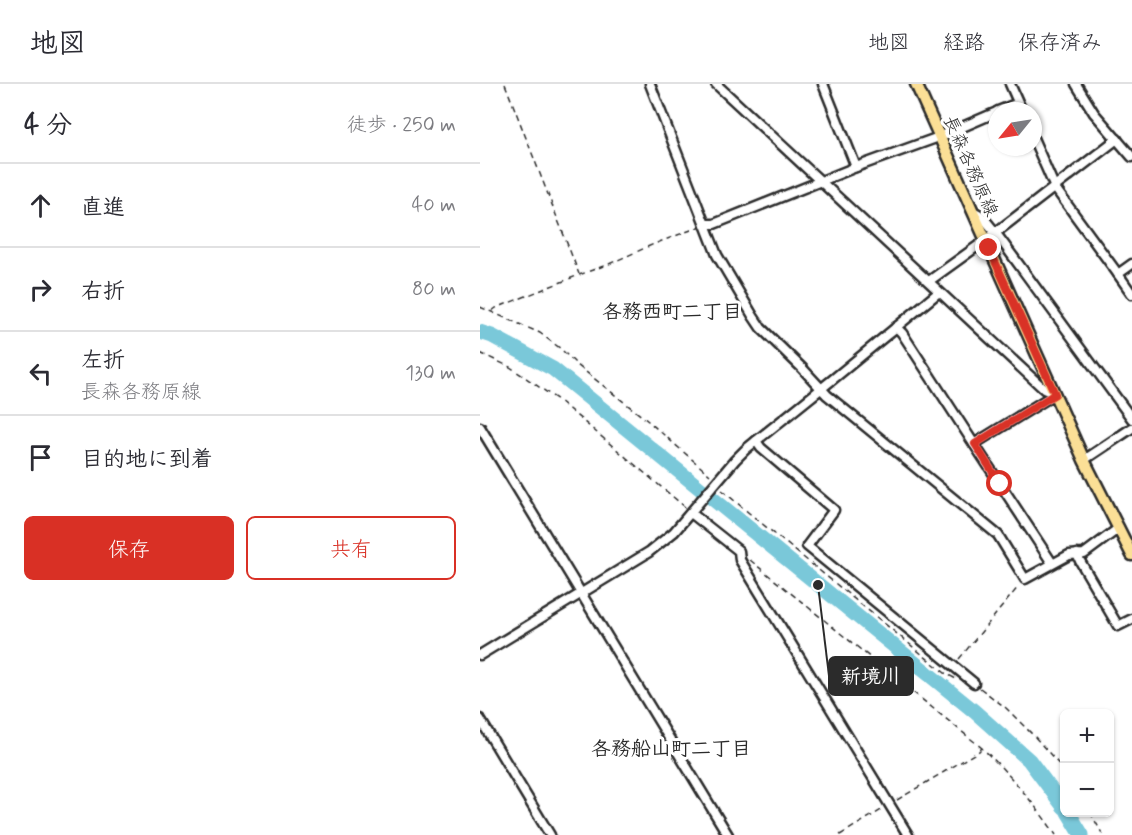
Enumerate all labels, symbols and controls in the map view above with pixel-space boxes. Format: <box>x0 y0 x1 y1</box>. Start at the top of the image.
text: 地図 <box>30 26 86 63</box>
text: 地図 <box>868 29 910 57</box>
text: 経路 <box>943 29 985 57</box>
text: 保存済み <box>1018 29 1102 57</box>
north arrow <box>988 102 1042 156</box>
text: 4 分 <box>24 109 72 143</box>
text: 徒歩 · 250 m <box>347 112 456 139</box>
street label: 長森各務原線 <box>937 112 1003 221</box>
icon: ahead <box>24 189 57 222</box>
text: 40 m <box>412 192 456 219</box>
text: 直進 <box>81 194 125 222</box>
route end <box>975 234 1001 260</box>
icon: right <box>24 273 57 306</box>
text: 80 m <box>412 276 456 303</box>
text: 右折 <box>81 278 125 306</box>
district label: 各務西町二丁目 <box>602 299 742 326</box>
text: 左折 <box>81 347 125 375</box>
icon: left <box>24 357 57 390</box>
text: 130 m <box>405 360 456 387</box>
text: 長森各務原線 <box>81 379 201 406</box>
icon: arrive <box>24 441 57 474</box>
text: 目的地に到着 <box>81 446 213 474</box>
route start <box>986 470 1012 496</box>
button: 保存 <box>24 516 234 580</box>
button: 共有 <box>246 516 456 580</box>
callout: 新境川 <box>829 657 913 695</box>
text: 新境川 <box>841 664 901 691</box>
map controls <box>1060 709 1114 817</box>
button: + <box>1060 709 1114 763</box>
district label: 各務船山町二丁目 <box>591 736 751 763</box>
button: − <box>1060 763 1114 817</box>

